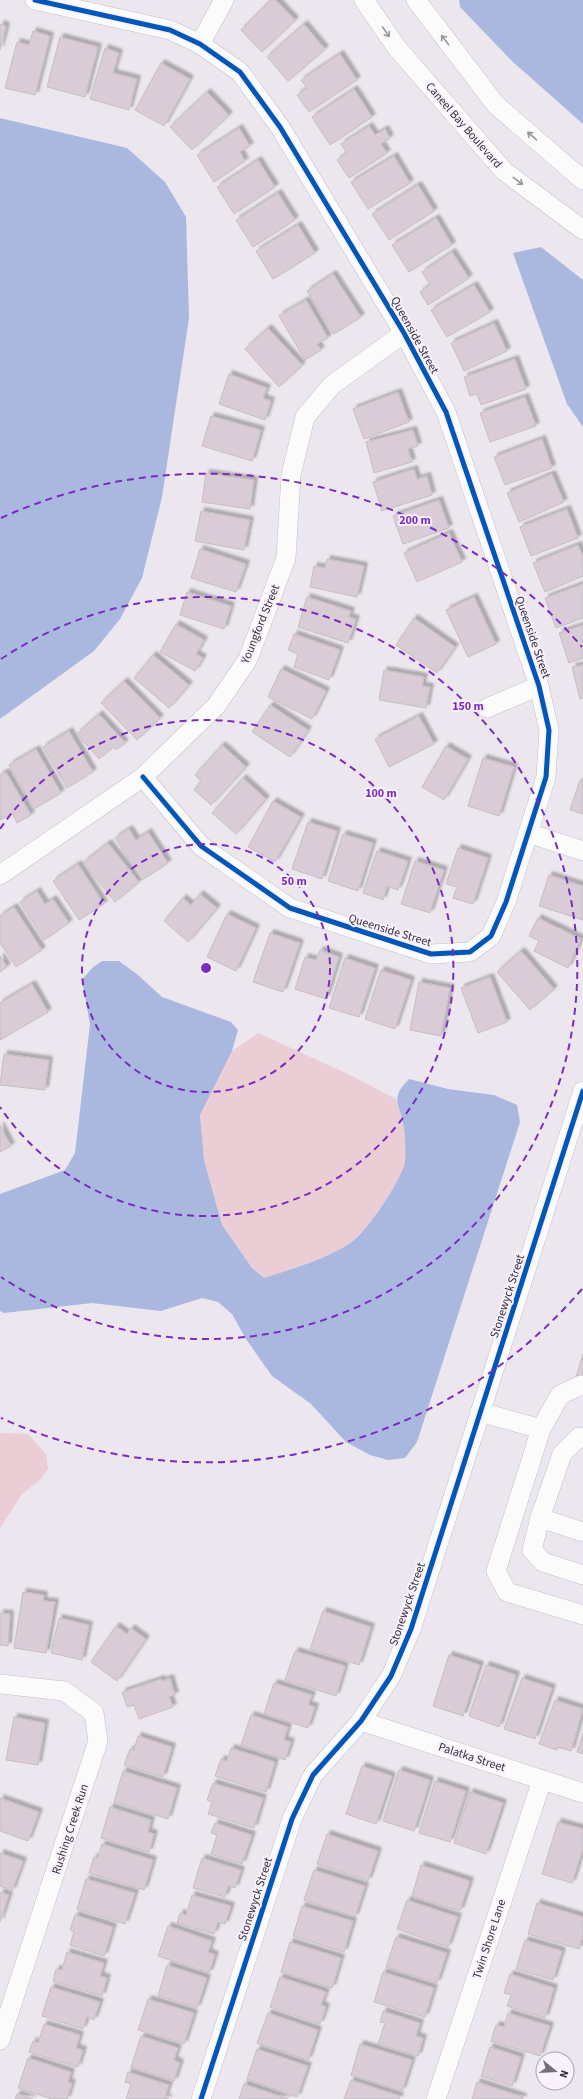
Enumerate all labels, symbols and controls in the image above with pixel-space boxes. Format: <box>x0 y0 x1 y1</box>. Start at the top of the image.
one-way arrow <box>382 27 390 38</box>
one-way arrow <box>441 35 450 46</box>
street label: Caneel Bay Boulevard <box>421 79 506 172</box>
one-way arrow <box>527 132 537 141</box>
one-way arrow <box>513 177 524 186</box>
street label: Queenside Street <box>386 293 443 377</box>
text: 200 m <box>399 512 431 529</box>
street label: Youngford Street <box>236 582 284 667</box>
street label: Queenside Street <box>510 594 555 681</box>
text: 150 m <box>452 698 484 715</box>
text: 100 m <box>365 785 397 802</box>
text: 50 m <box>281 873 307 890</box>
street label: Queenside Street <box>346 910 433 951</box>
centre of rings <box>199 961 213 975</box>
street label: Stonewyck Street <box>486 1252 529 1340</box>
street label: Stonewyck Street <box>385 1560 430 1648</box>
street label: Palatka Street <box>436 1739 508 1776</box>
street label: Rushing Creek Run <box>48 1782 93 1876</box>
street label: Stonewyck Street <box>234 1855 277 1943</box>
street label: Twin Shore Lane <box>469 1897 510 1981</box>
north arrow <box>535 2051 575 2091</box>
text: N <box>556 2068 572 2080</box>

